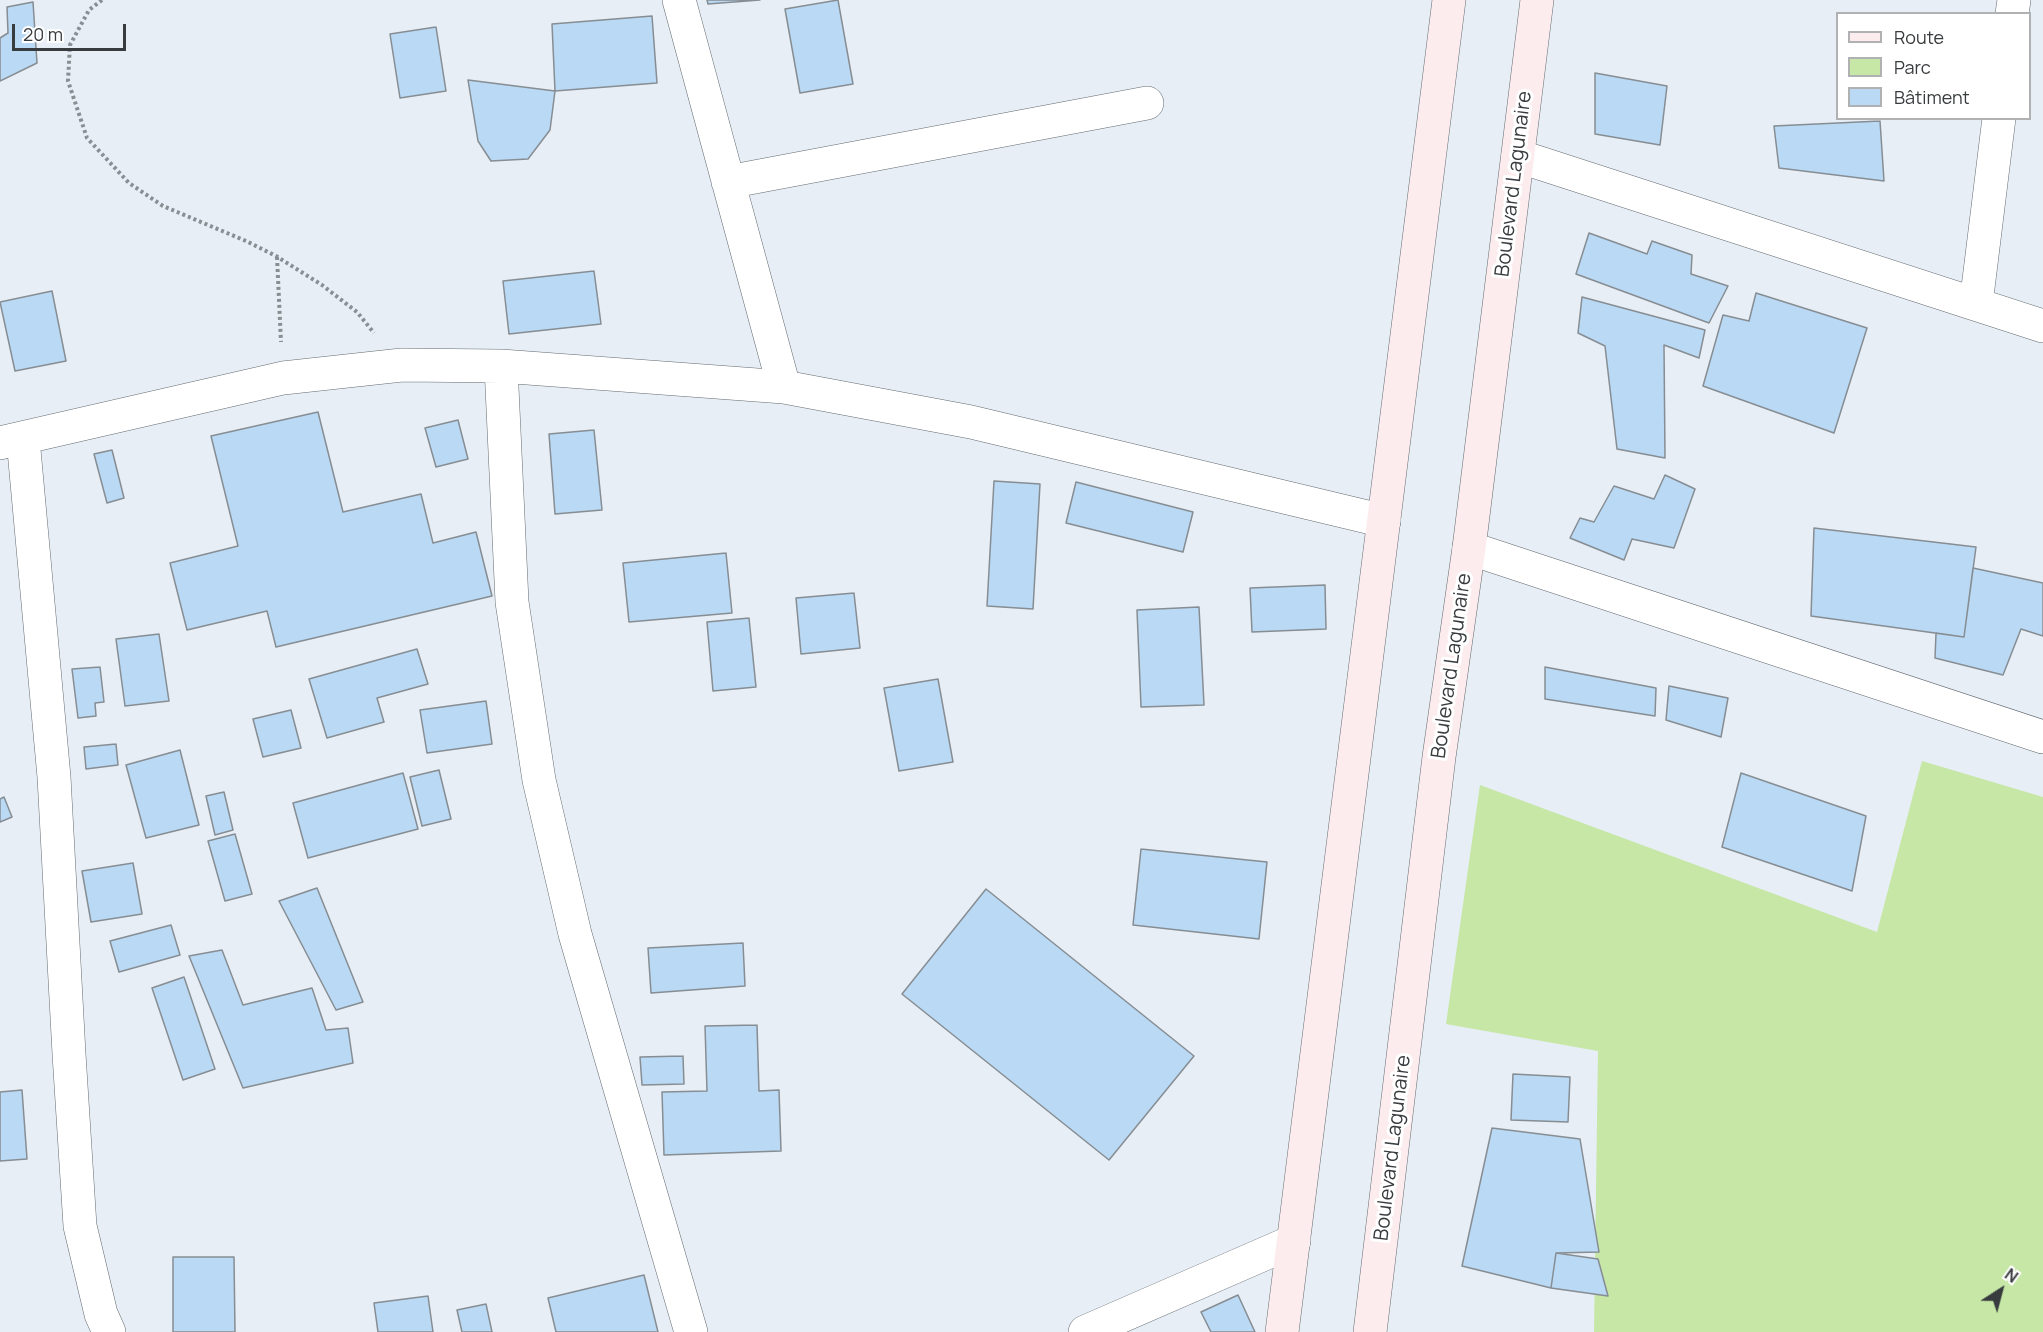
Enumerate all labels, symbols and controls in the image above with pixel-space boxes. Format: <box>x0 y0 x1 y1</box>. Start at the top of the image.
scale bar <box>15 12 129 50</box>
legend <box>1836 12 2031 120</box>
text: 20 m <box>23 22 63 46</box>
text: Route <box>1894 25 1944 49</box>
text: Parc <box>1894 55 1931 79</box>
text: Bâtiment <box>1894 85 1970 109</box>
street label: Boulevard Lagunaire <box>1491 90 1537 278</box>
street label: Boulevard Lagunaire <box>1427 572 1477 760</box>
street label: Boulevard Lagunaire <box>1370 1054 1416 1242</box>
north arrow <box>1971 1260 2031 1320</box>
text: N <box>2000 1263 2023 1288</box>

